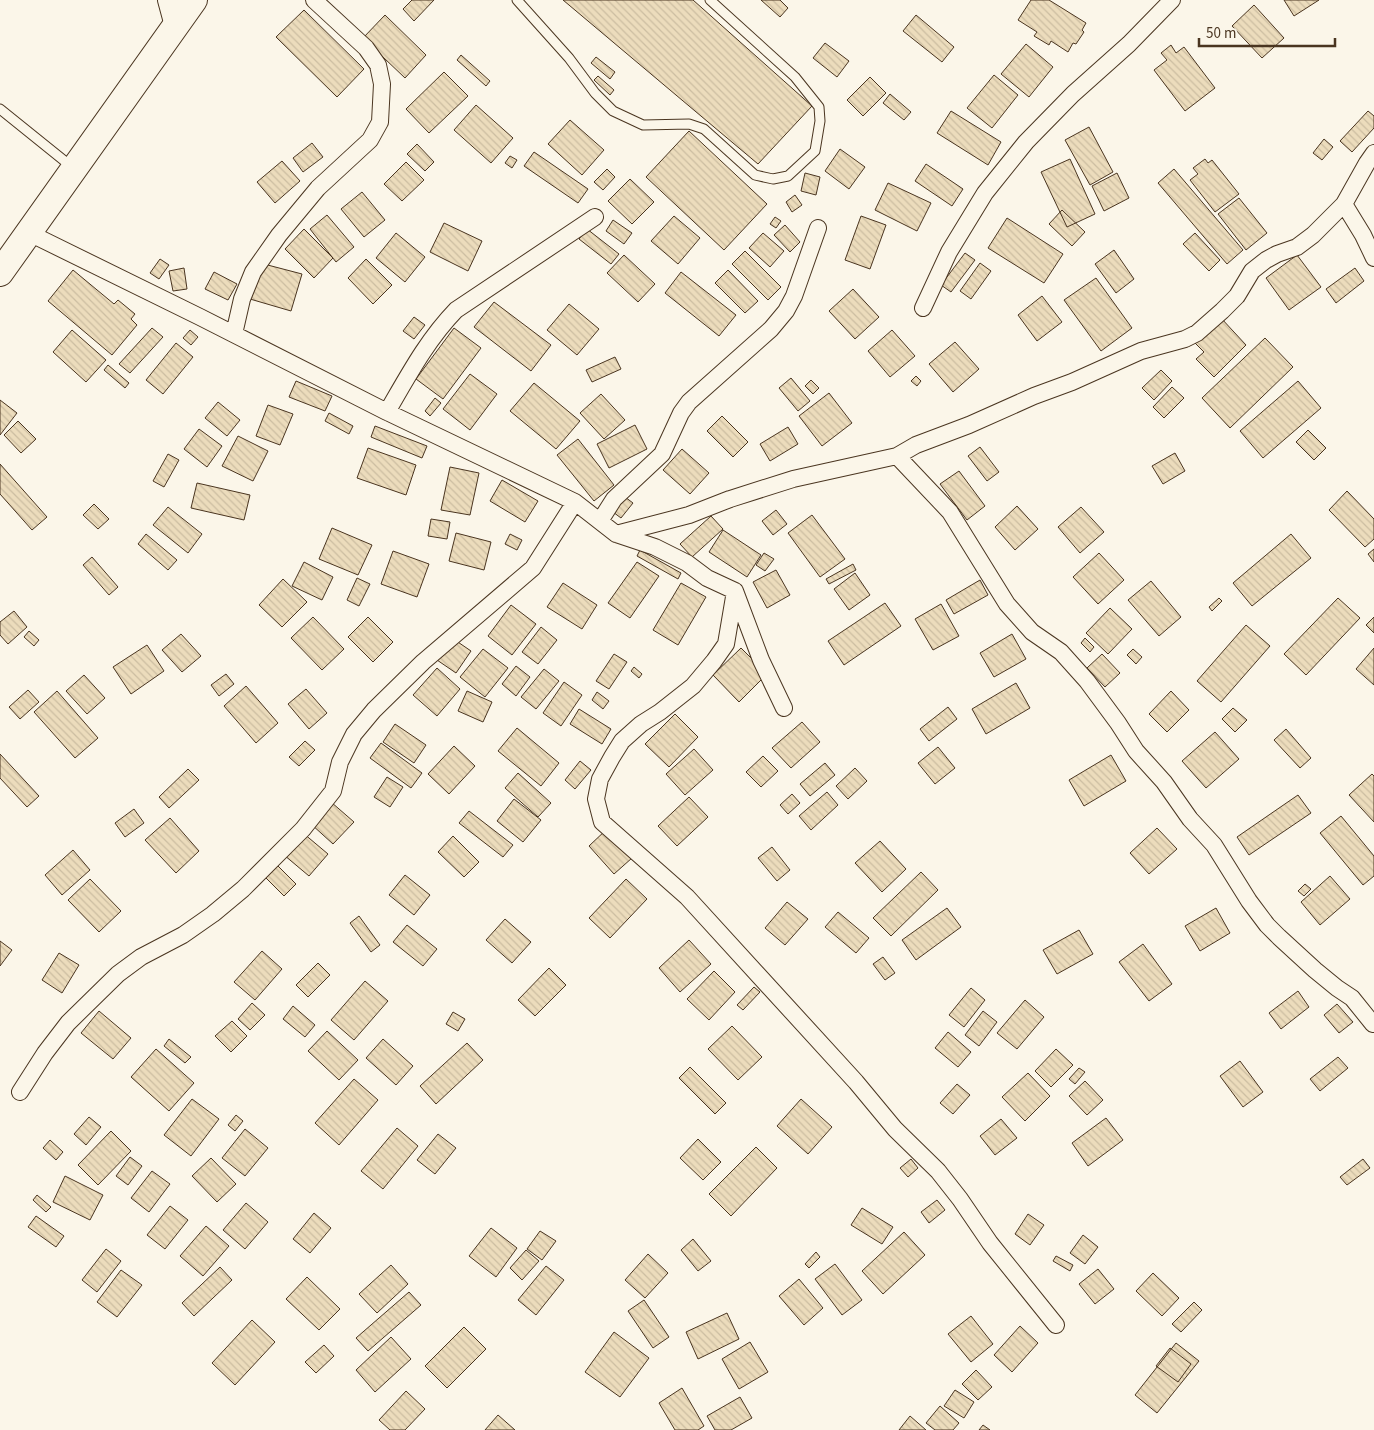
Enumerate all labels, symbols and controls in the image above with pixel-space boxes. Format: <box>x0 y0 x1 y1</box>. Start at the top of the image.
scale bar <box>1199 15 1335 47</box>
text: 50 m <box>1206 23 1236 44</box>

